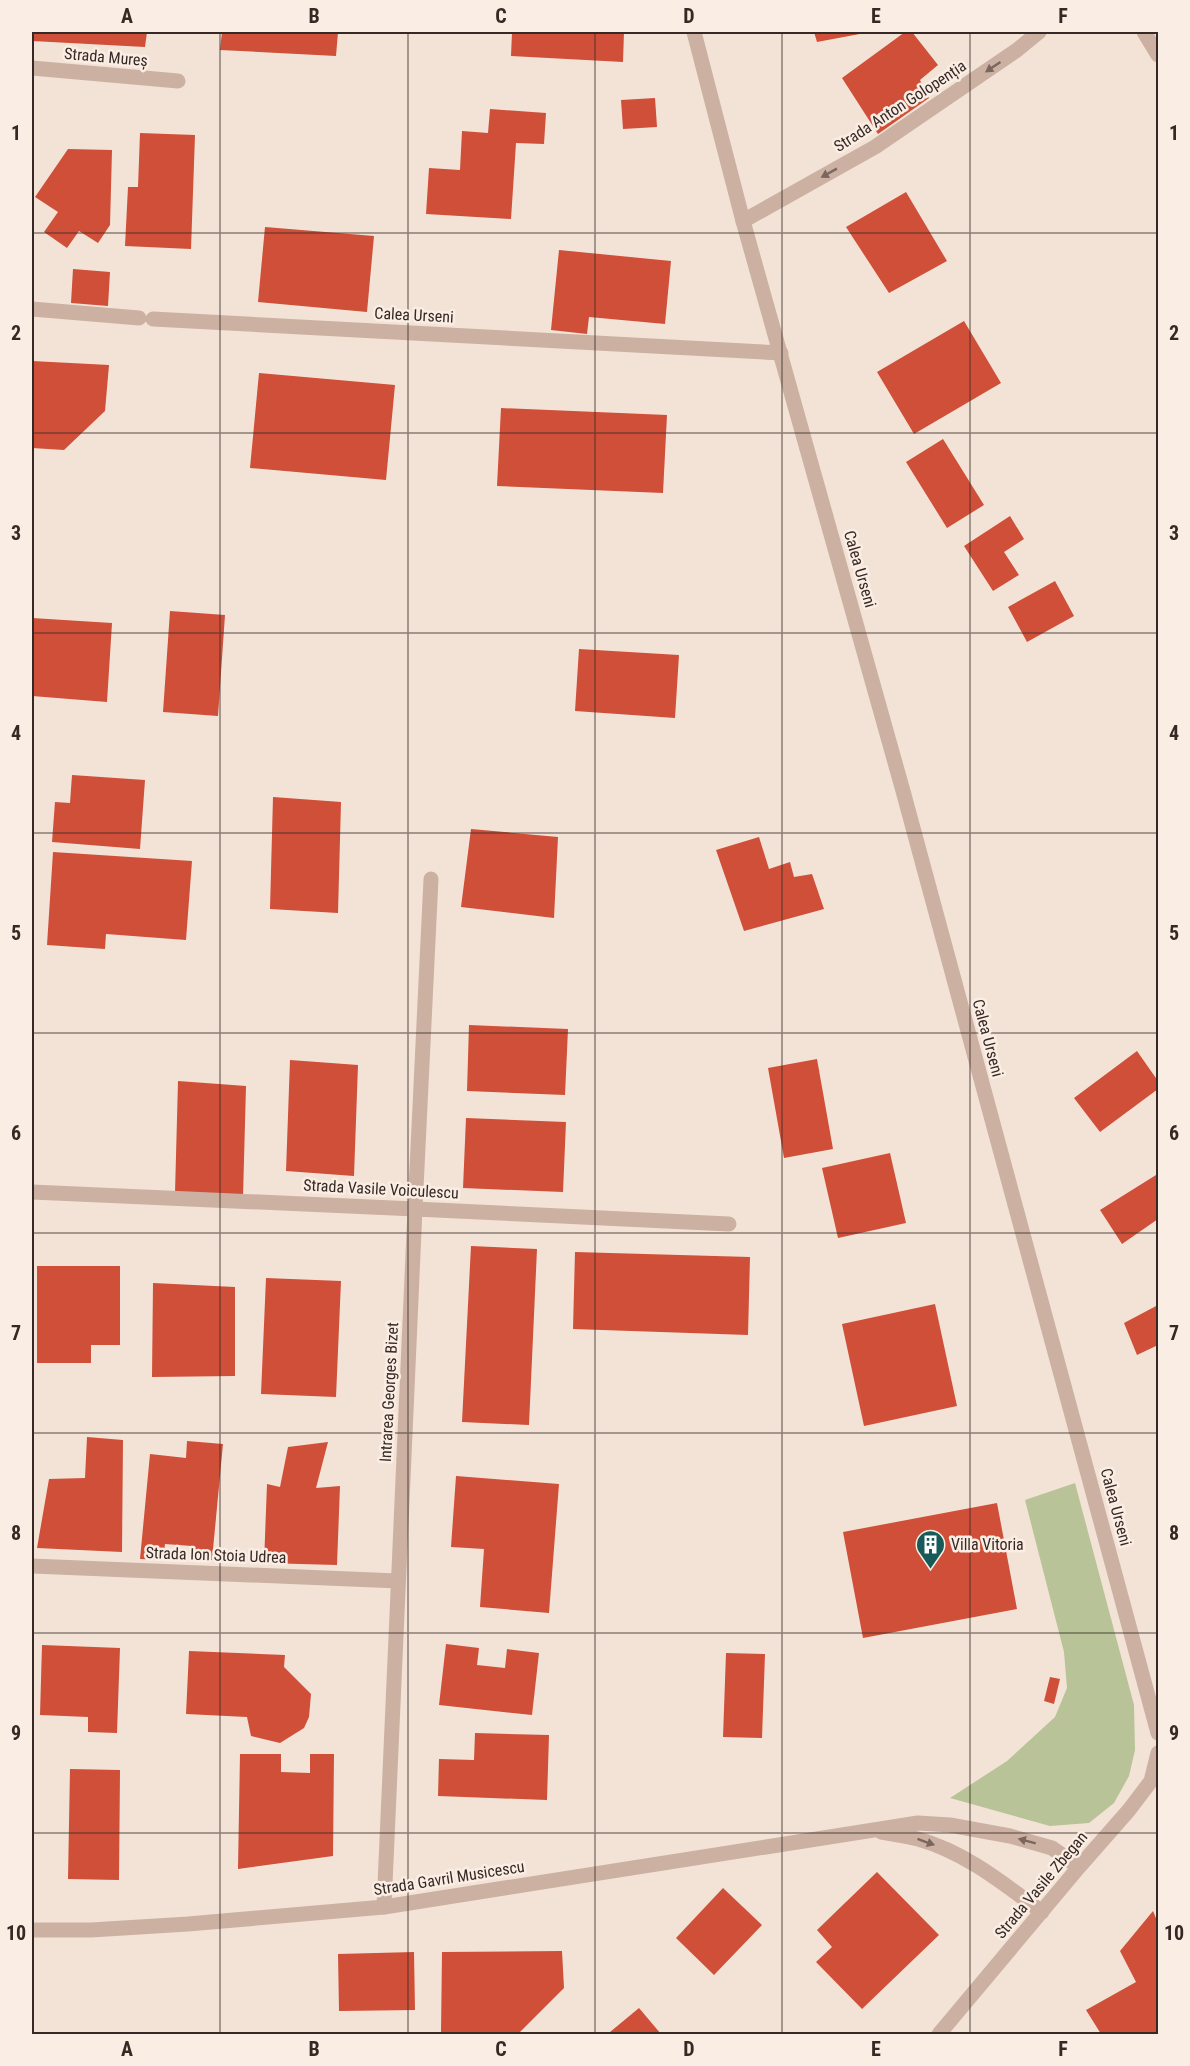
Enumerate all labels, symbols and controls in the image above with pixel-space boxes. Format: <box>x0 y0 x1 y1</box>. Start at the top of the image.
text: A <box>121 4 133 28</box>
text: B <box>308 4 320 28</box>
text: C <box>495 4 507 28</box>
text: D <box>683 4 695 28</box>
text: E <box>871 4 881 28</box>
text: F <box>1058 4 1068 28</box>
street label: Strada Mureș <box>63 44 149 71</box>
street label: Strada Anton Golopenția <box>830 56 970 157</box>
one-way arrow <box>985 61 1001 73</box>
text: 1 <box>11 121 21 145</box>
text: 1 <box>1169 121 1179 145</box>
one-way arrow <box>820 168 837 178</box>
street label: Calea Urseni <box>374 303 454 327</box>
text: 2 <box>11 321 21 345</box>
text: 2 <box>1169 321 1179 345</box>
text: 3 <box>11 521 21 545</box>
text: 3 <box>1169 521 1179 545</box>
street label: Calea Urseni <box>840 528 880 610</box>
text: 4 <box>11 721 21 745</box>
text: 4 <box>1169 721 1179 745</box>
text: 5 <box>11 921 21 945</box>
text: 5 <box>1169 921 1179 945</box>
street label: Calea Urseni <box>969 997 1007 1079</box>
text: 6 <box>11 1121 21 1145</box>
text: 6 <box>1169 1121 1179 1145</box>
street label: Strada Vasile Voiculescu <box>303 1175 459 1203</box>
text: 7 <box>11 1321 21 1345</box>
street label: Intrarea Georges Bizet <box>376 1321 402 1462</box>
text: 7 <box>1169 1321 1179 1345</box>
street label: Calea Urseni <box>1097 1466 1135 1548</box>
text: 8 <box>11 1521 21 1545</box>
text: 8 <box>1169 1521 1179 1545</box>
building icon: Villa Vitoria <box>914 1528 946 1570</box>
place label: Villa Vitoria <box>951 1535 1024 1554</box>
street label: Strada Ion Stoia Udrea <box>145 1543 287 1567</box>
text: 9 <box>11 1721 21 1745</box>
text: 9 <box>1169 1721 1179 1745</box>
street label: Strada Vasile Zbegan <box>991 1828 1091 1942</box>
one-way arrow <box>1018 1836 1036 1845</box>
one-way arrow <box>917 1838 935 1848</box>
street label: Strada Gavril Musicescu <box>372 1857 526 1899</box>
text: 10 <box>6 1921 26 1945</box>
text: 10 <box>1164 1921 1184 1945</box>
text: A <box>121 2037 133 2061</box>
text: B <box>308 2037 320 2061</box>
text: C <box>495 2037 507 2061</box>
text: D <box>683 2037 695 2061</box>
text: E <box>871 2037 881 2061</box>
text: F <box>1058 2037 1068 2061</box>

